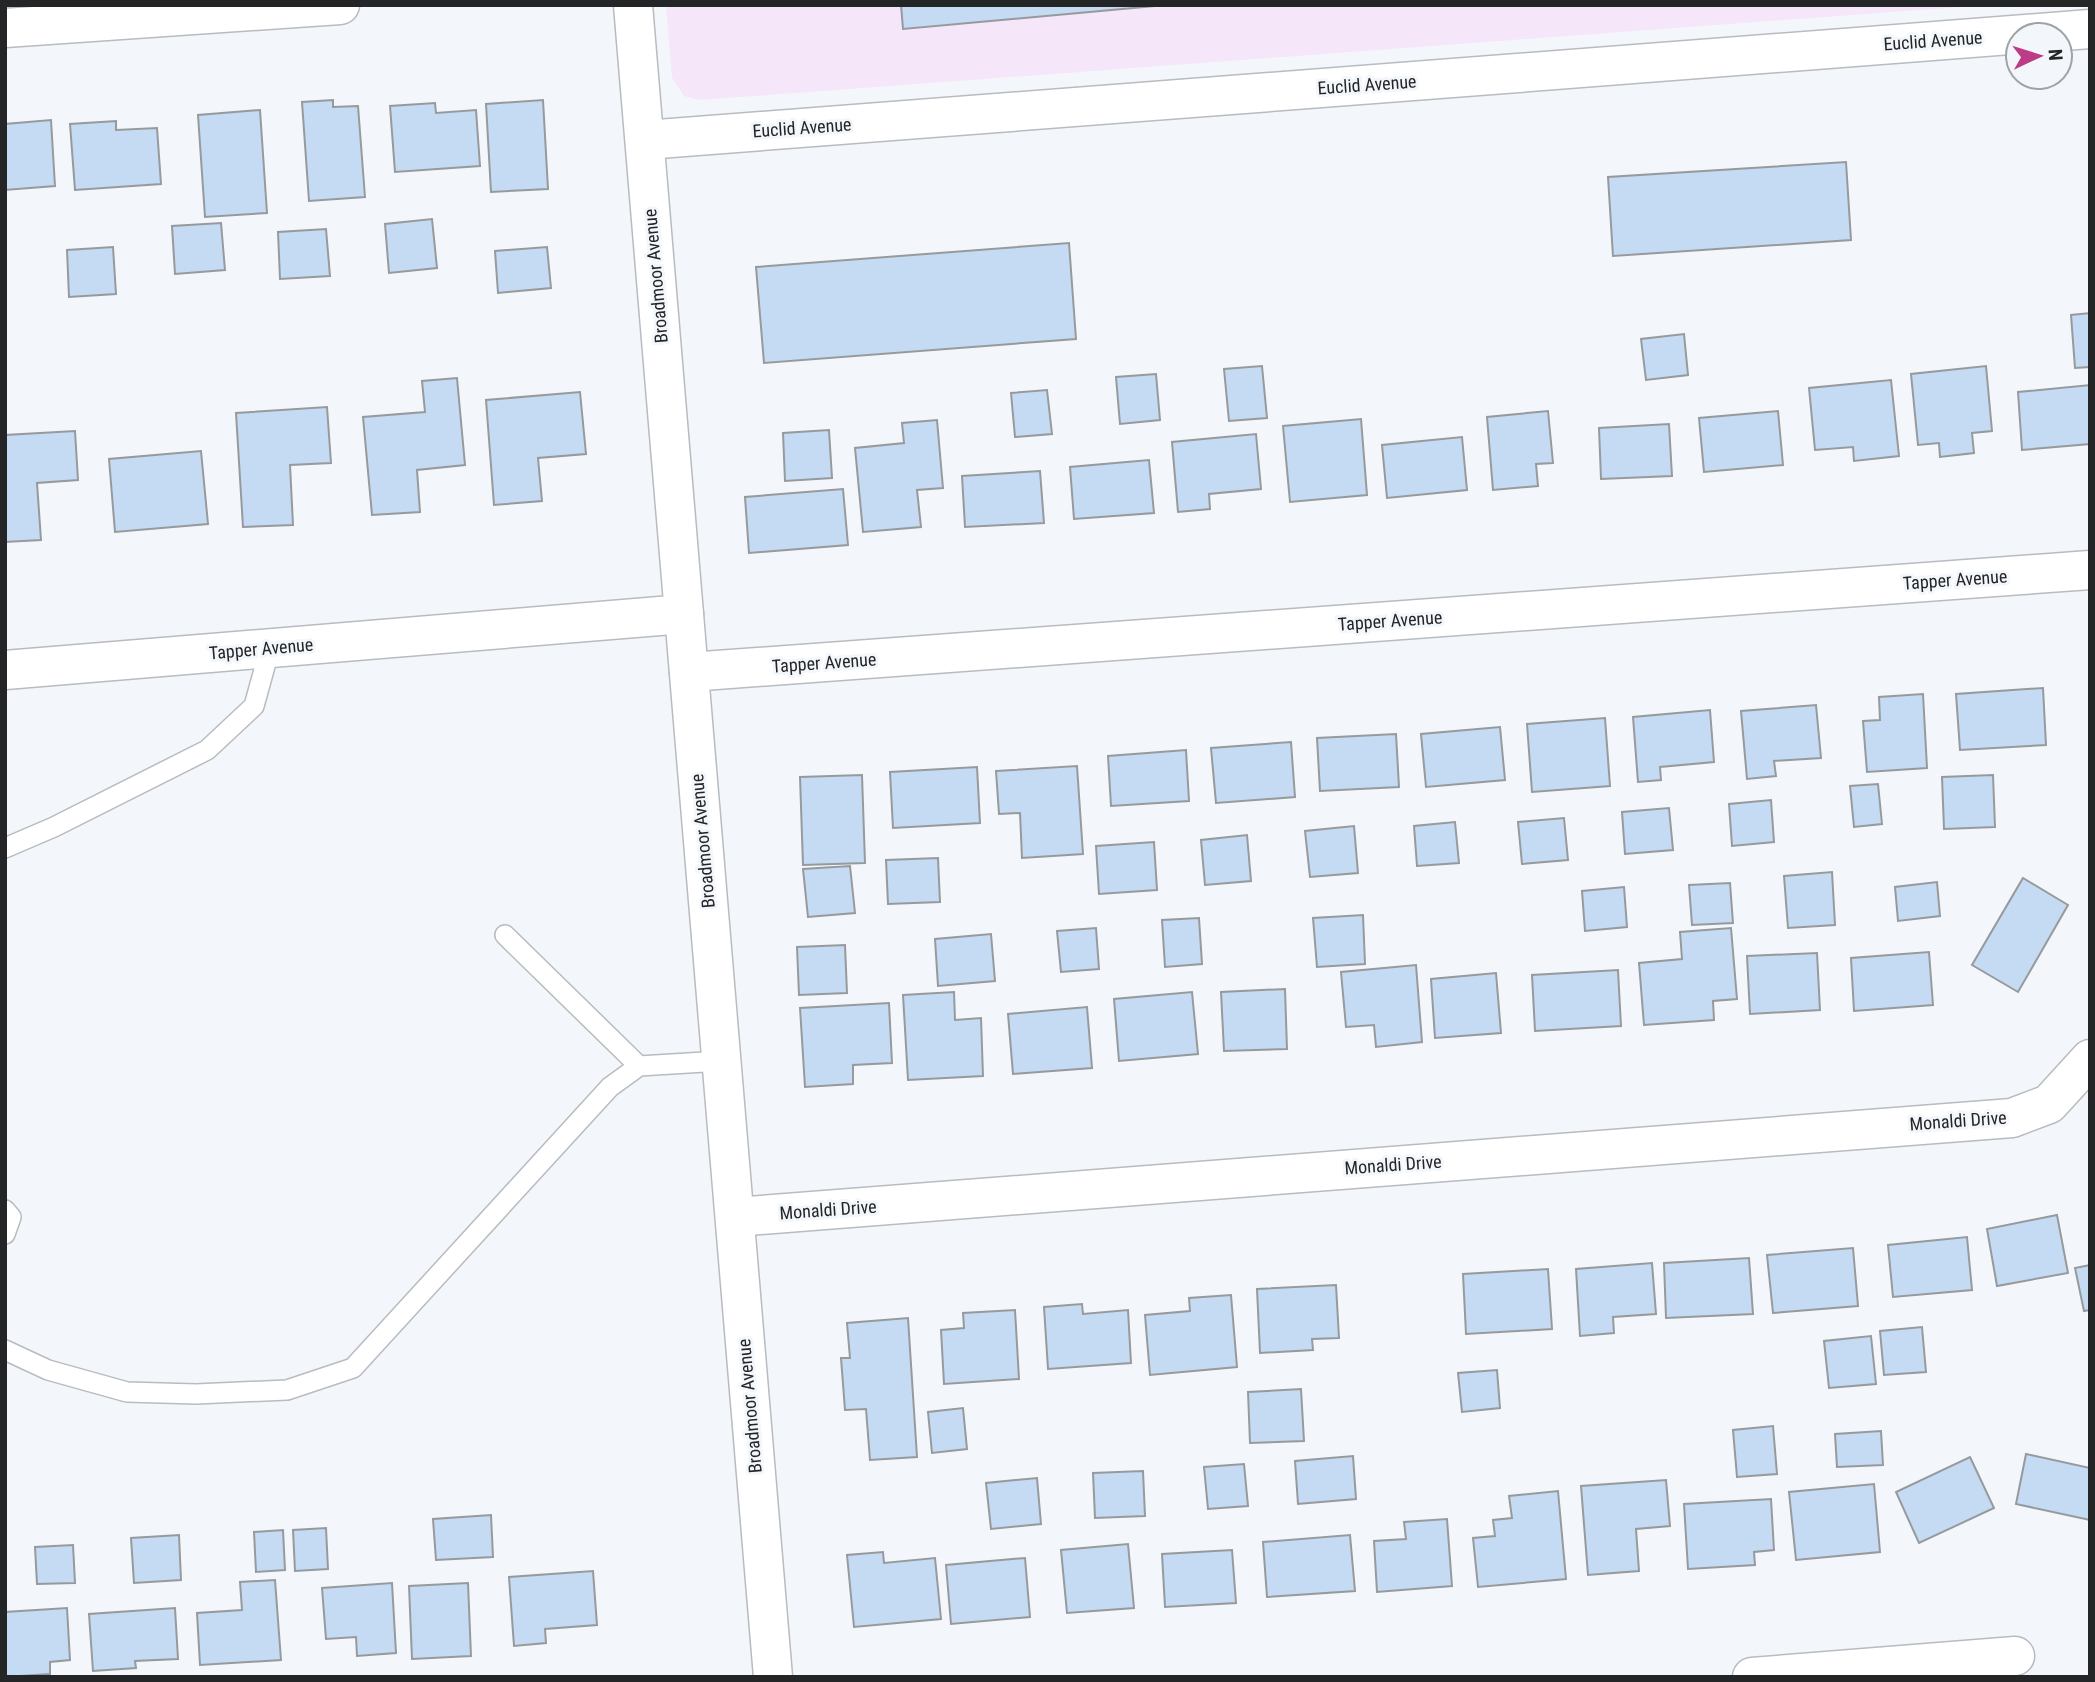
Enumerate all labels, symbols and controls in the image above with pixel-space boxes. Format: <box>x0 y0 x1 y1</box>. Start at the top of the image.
north arrow <box>2004 21 2074 91</box>
street label: Euclid Avenue <box>1883 27 1983 54</box>
text: N <box>2044 48 2067 61</box>
street label: Euclid Avenue <box>1317 71 1417 98</box>
street label: Euclid Avenue <box>752 114 852 141</box>
street label: Broadmoor Avenue <box>639 208 672 344</box>
street label: Tapper Avenue <box>1902 565 2008 594</box>
street label: Tapper Avenue <box>1337 606 1443 635</box>
street label: Tapper Avenue <box>208 633 314 664</box>
street label: Tapper Avenue <box>771 648 877 677</box>
street label: Broadmoor Avenue <box>686 773 719 909</box>
street label: Monaldi Drive <box>1909 1107 2007 1134</box>
street label: Monaldi Drive <box>1344 1151 1442 1178</box>
street label: Monaldi Drive <box>779 1196 877 1223</box>
street label: Broadmoor Avenue <box>733 1338 766 1474</box>

